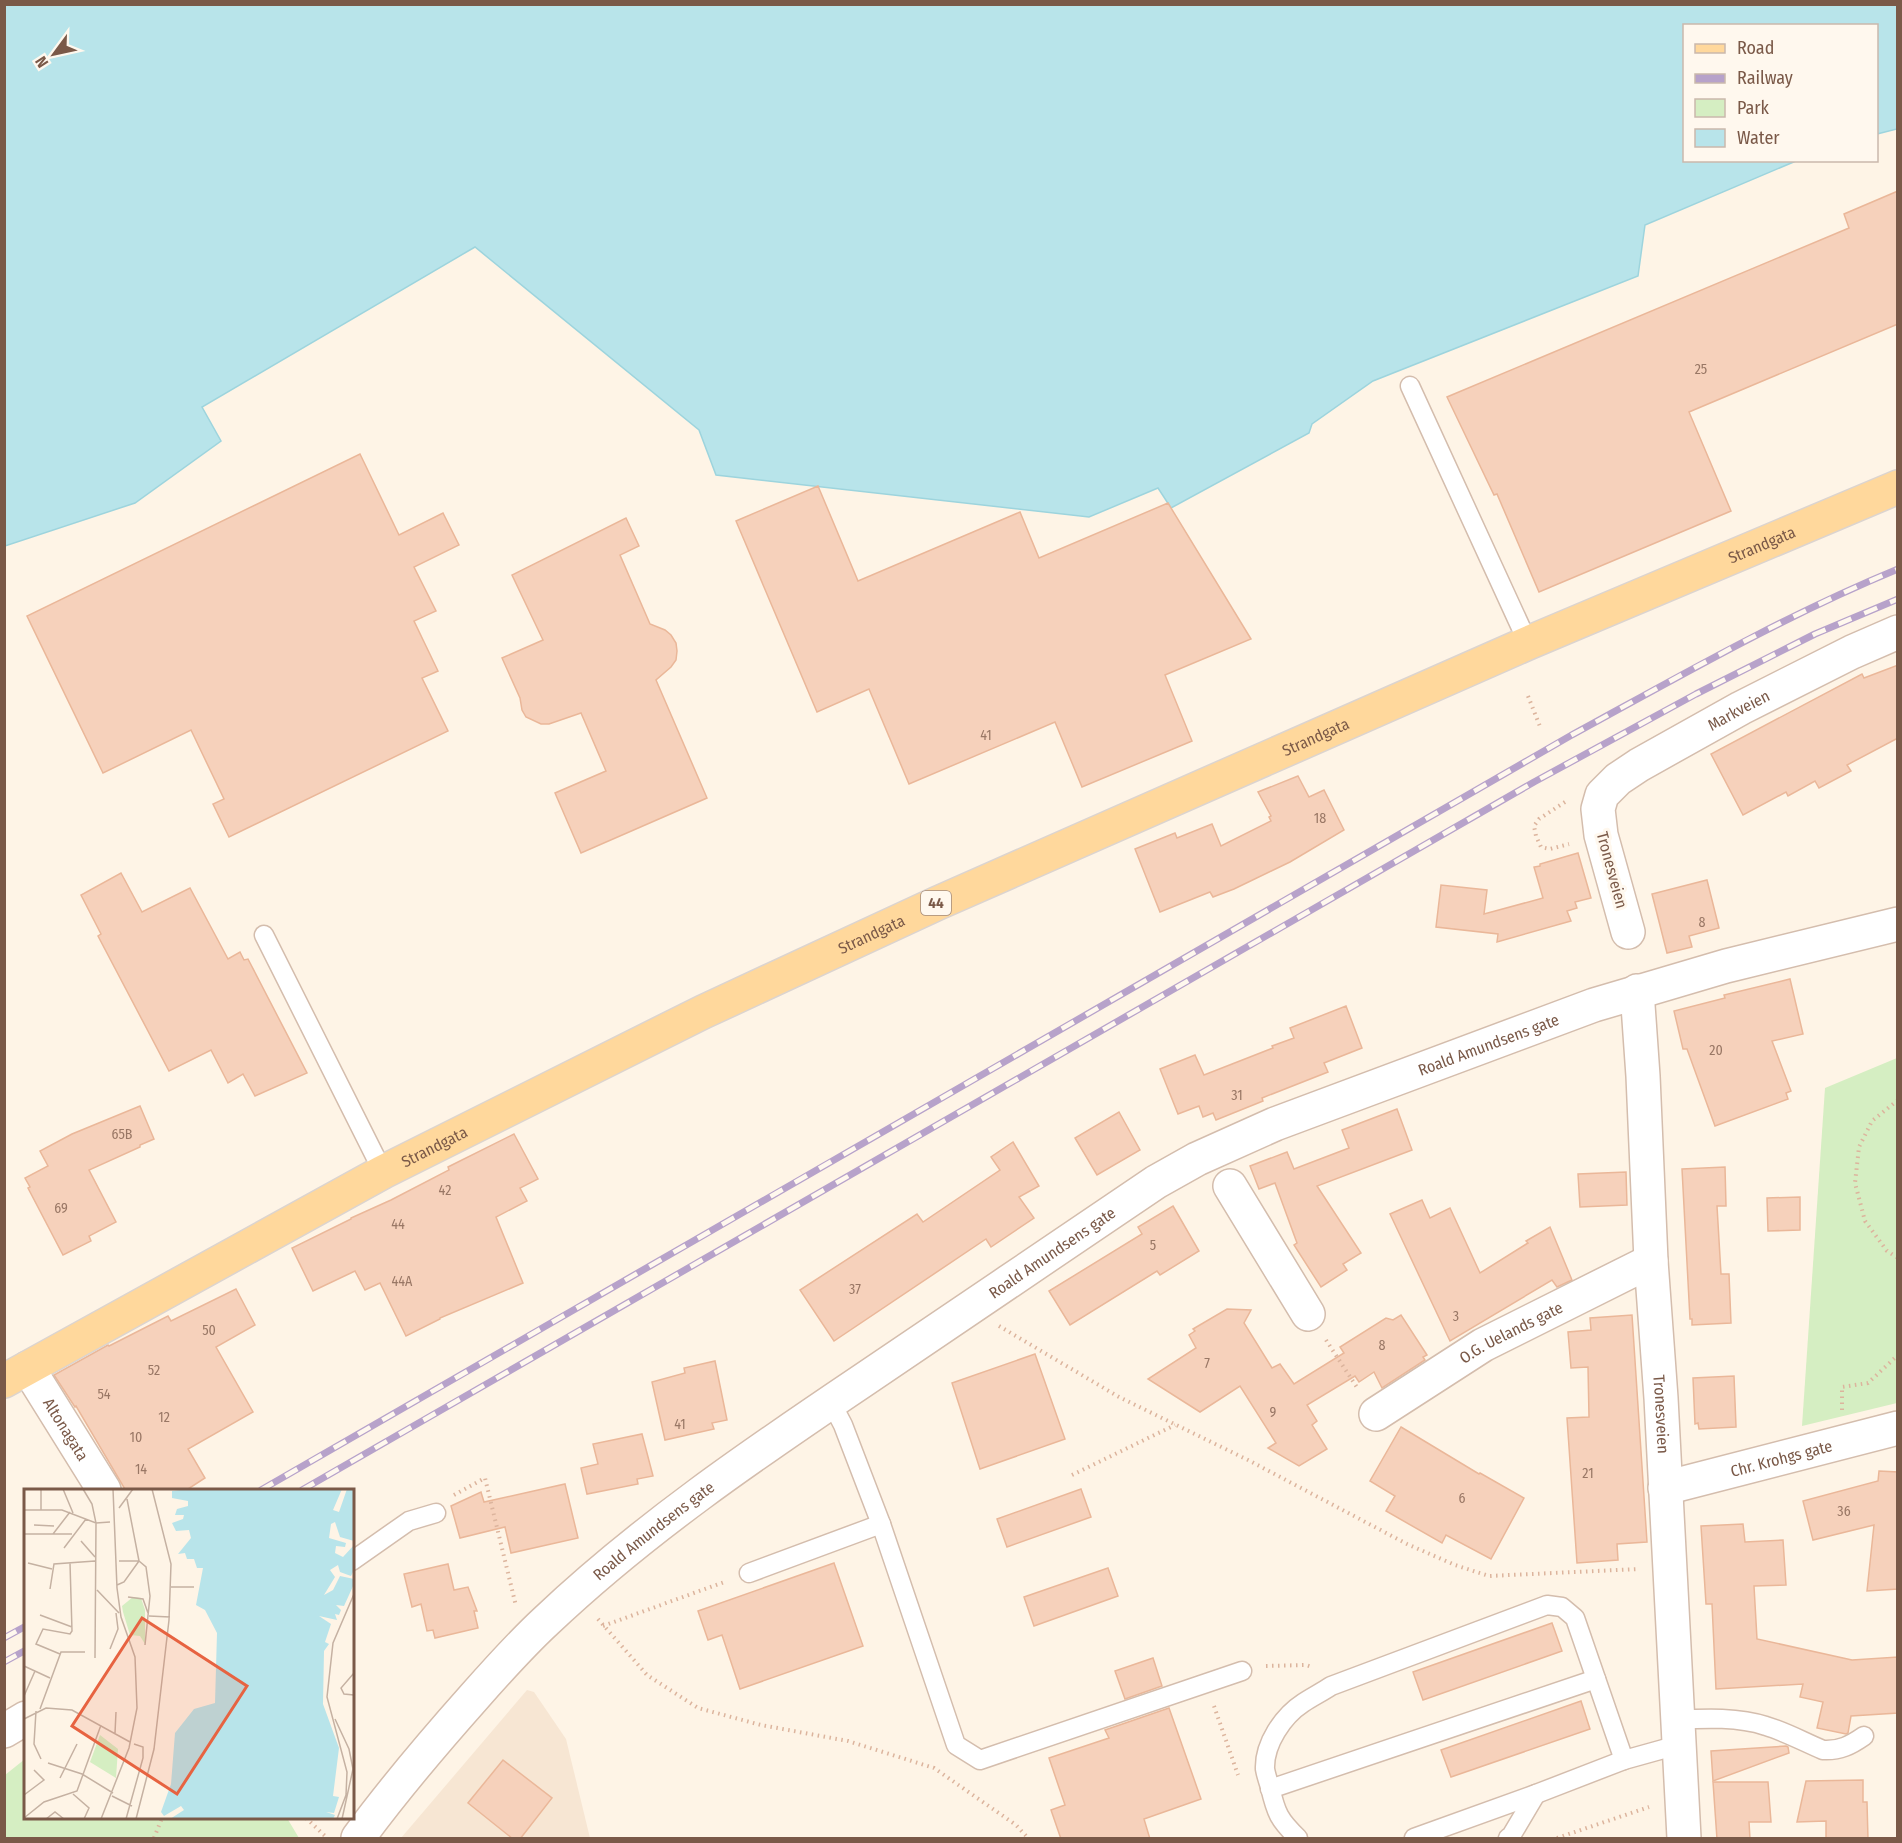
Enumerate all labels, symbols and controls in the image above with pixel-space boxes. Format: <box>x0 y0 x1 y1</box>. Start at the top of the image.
north arrow <box>24 24 84 84</box>
legend <box>1683 24 1878 162</box>
text: Road <box>1737 37 1774 59</box>
text: N <box>31 53 52 71</box>
text: Railway <box>1737 67 1793 89</box>
text: Park <box>1737 97 1770 119</box>
text: Water <box>1737 127 1780 149</box>
house number: 25 <box>1695 361 1707 378</box>
street label: Strandgata <box>1725 522 1798 567</box>
street label: Markveien <box>1704 686 1773 734</box>
street label: Strandgata <box>1279 714 1352 760</box>
house number: 41 <box>980 727 992 744</box>
house number: 18 <box>1314 810 1326 827</box>
street label: Tronesveien <box>1593 830 1631 910</box>
road number: 44 <box>921 891 951 915</box>
street label: Strandgata <box>835 910 908 958</box>
house number: 8 <box>1699 914 1706 931</box>
street label: Roald Amundsens gate <box>1415 1009 1562 1079</box>
house number: 20 <box>1709 1042 1723 1059</box>
house number: 31 <box>1231 1087 1243 1104</box>
street label: Strandgata <box>398 1122 470 1171</box>
house number: 65B <box>112 1126 133 1143</box>
house number: 42 <box>439 1182 451 1199</box>
house number: 69 <box>54 1200 68 1217</box>
street label: Roald Amundsens gate <box>985 1203 1119 1302</box>
house number: 44 <box>391 1216 405 1233</box>
house number: 5 <box>1150 1237 1156 1254</box>
house number: 44A <box>392 1273 413 1290</box>
house number: 37 <box>849 1281 861 1298</box>
street label: O.G. Uelands gate <box>1456 1297 1566 1367</box>
house number: 3 <box>1453 1308 1459 1325</box>
house number: 50 <box>202 1322 216 1339</box>
house number: 8 <box>1379 1337 1386 1354</box>
house number: 7 <box>1204 1355 1210 1372</box>
house number: 52 <box>148 1362 160 1379</box>
street label: Tronesveien <box>1650 1374 1673 1454</box>
house number: 54 <box>97 1386 111 1403</box>
street label: Altonagata <box>39 1394 93 1464</box>
house number: 9 <box>1270 1404 1277 1421</box>
house number: 12 <box>158 1409 170 1426</box>
house number: 41 <box>674 1416 686 1433</box>
house number: 10 <box>130 1429 142 1446</box>
street label: Chr. Krohgs gate <box>1728 1436 1834 1480</box>
house number: 14 <box>135 1461 147 1478</box>
house number: 21 <box>1582 1465 1594 1482</box>
street label: Roald Amundsens gate <box>589 1477 718 1584</box>
inset map <box>24 1489 354 1819</box>
house number: 6 <box>1459 1490 1466 1507</box>
house number: 36 <box>1837 1503 1851 1520</box>

